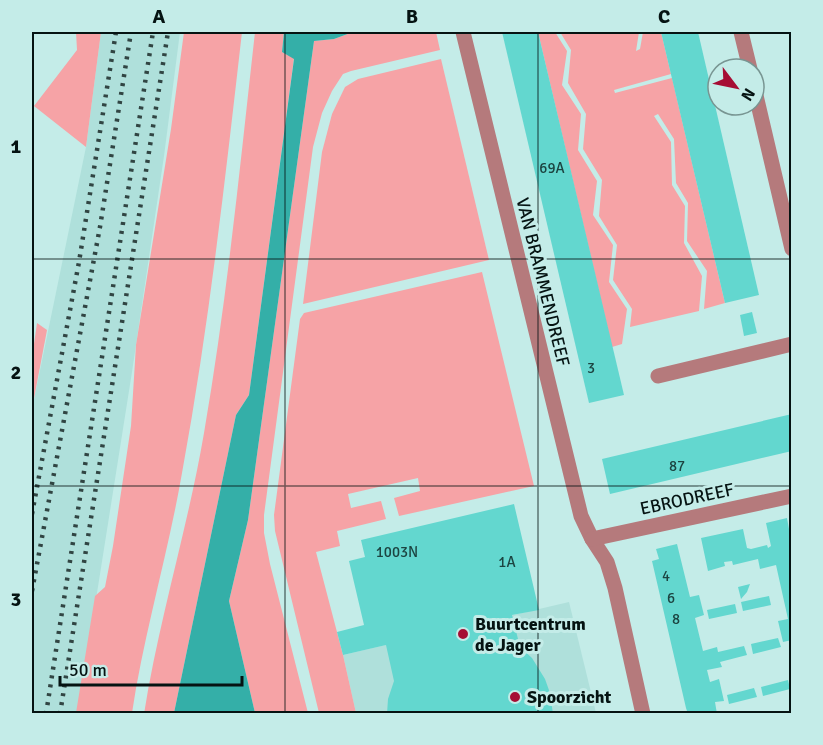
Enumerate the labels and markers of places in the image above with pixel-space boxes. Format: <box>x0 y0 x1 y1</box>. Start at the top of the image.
place label: Buurtcentrum de Jager <box>475 613 586 656</box>
marker: Buurtcentrum de Jager <box>456 627 470 641</box>
place label: Spoorzicht <box>527 686 612 708</box>
marker: Spoorzicht <box>508 690 522 704</box>

